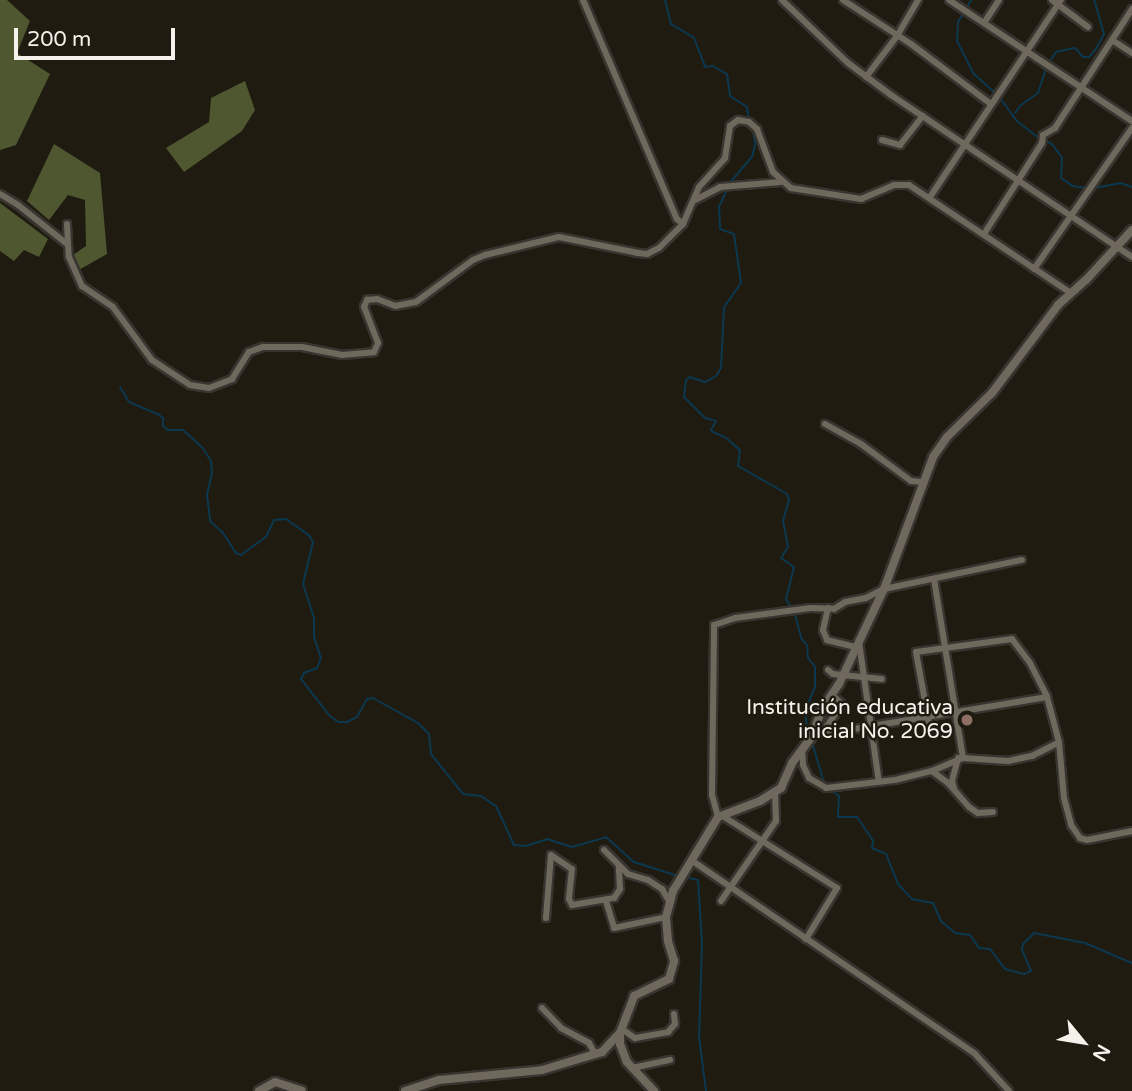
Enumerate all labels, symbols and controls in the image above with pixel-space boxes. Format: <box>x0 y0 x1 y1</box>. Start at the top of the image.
scale bar <box>18 14 178 58</box>
text: 200 m <box>27 27 91 52</box>
place label: Institución educativa inicial No. 2069 <box>746 695 953 745</box>
marker: Institución educativa inicial No. 2069 <box>959 712 975 728</box>
north arrow <box>1048 1007 1118 1077</box>
text: N <box>1088 1040 1115 1065</box>

